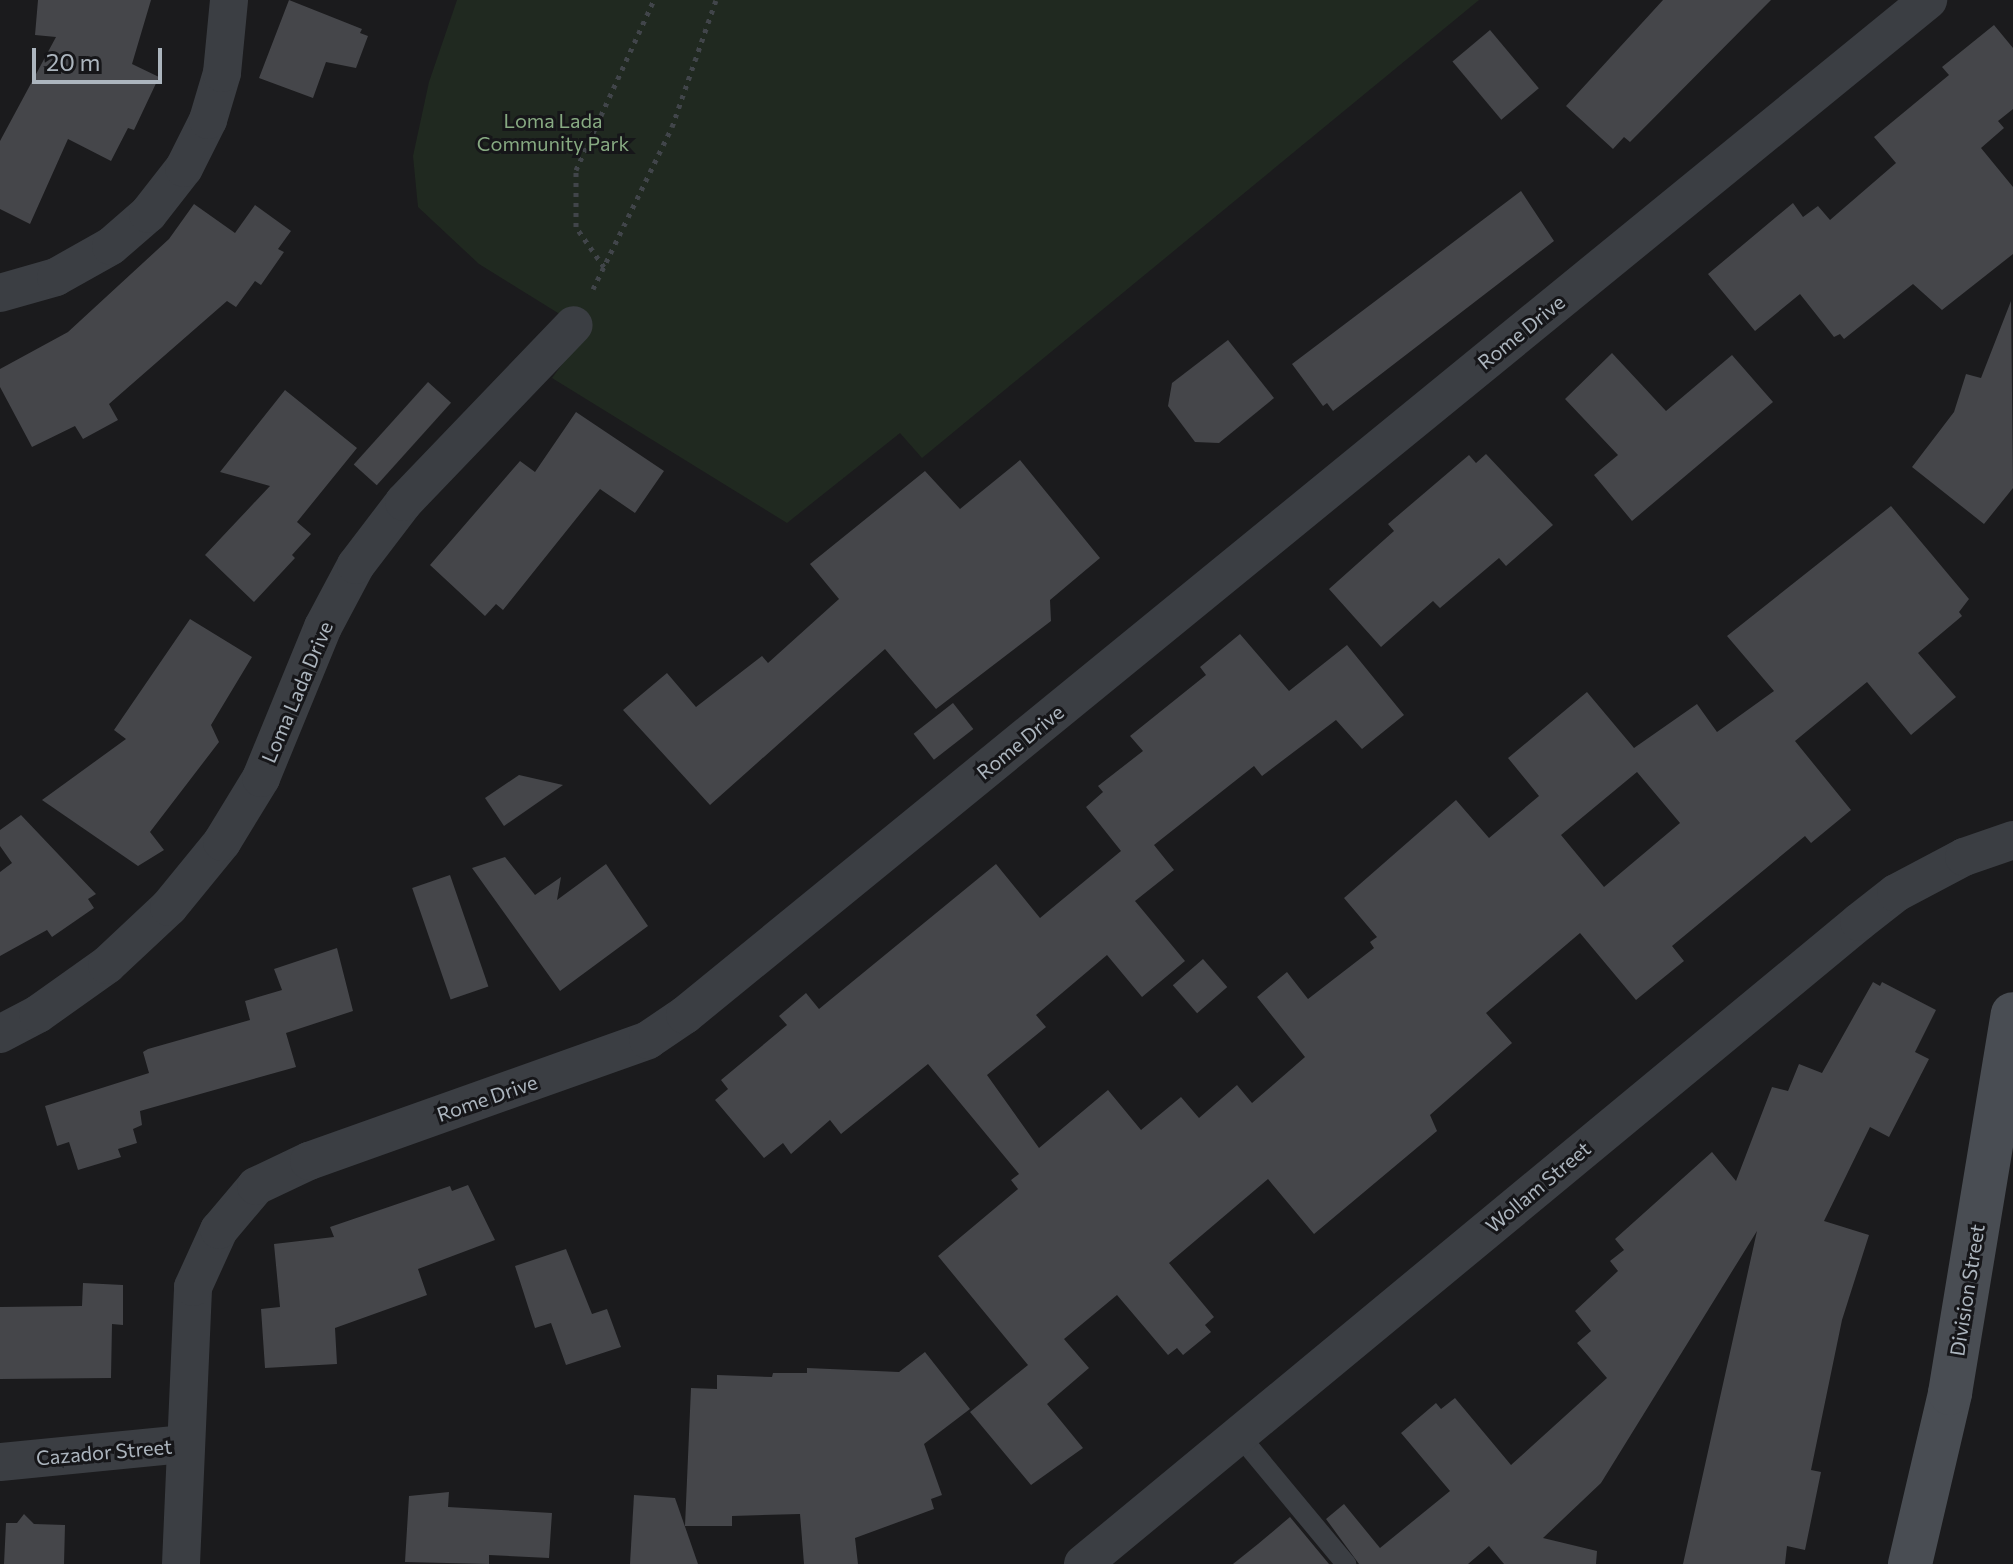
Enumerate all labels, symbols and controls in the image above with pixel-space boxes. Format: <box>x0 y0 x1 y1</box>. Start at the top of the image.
scale bar <box>36 32 166 82</box>
text: 20 m <box>46 47 100 76</box>
park label: Loma Lada Community Park <box>477 108 629 155</box>
street label: Rome Drive <box>1473 290 1569 374</box>
street label: Loma Lada Drive <box>256 618 338 766</box>
street label: Rome Drive <box>972 700 1068 784</box>
street label: Rome Drive <box>434 1070 540 1126</box>
street label: Wollam Street <box>1481 1136 1595 1238</box>
street label: Division Street <box>1945 1222 1989 1358</box>
street label: Cazador Street <box>35 1434 173 1470</box>

